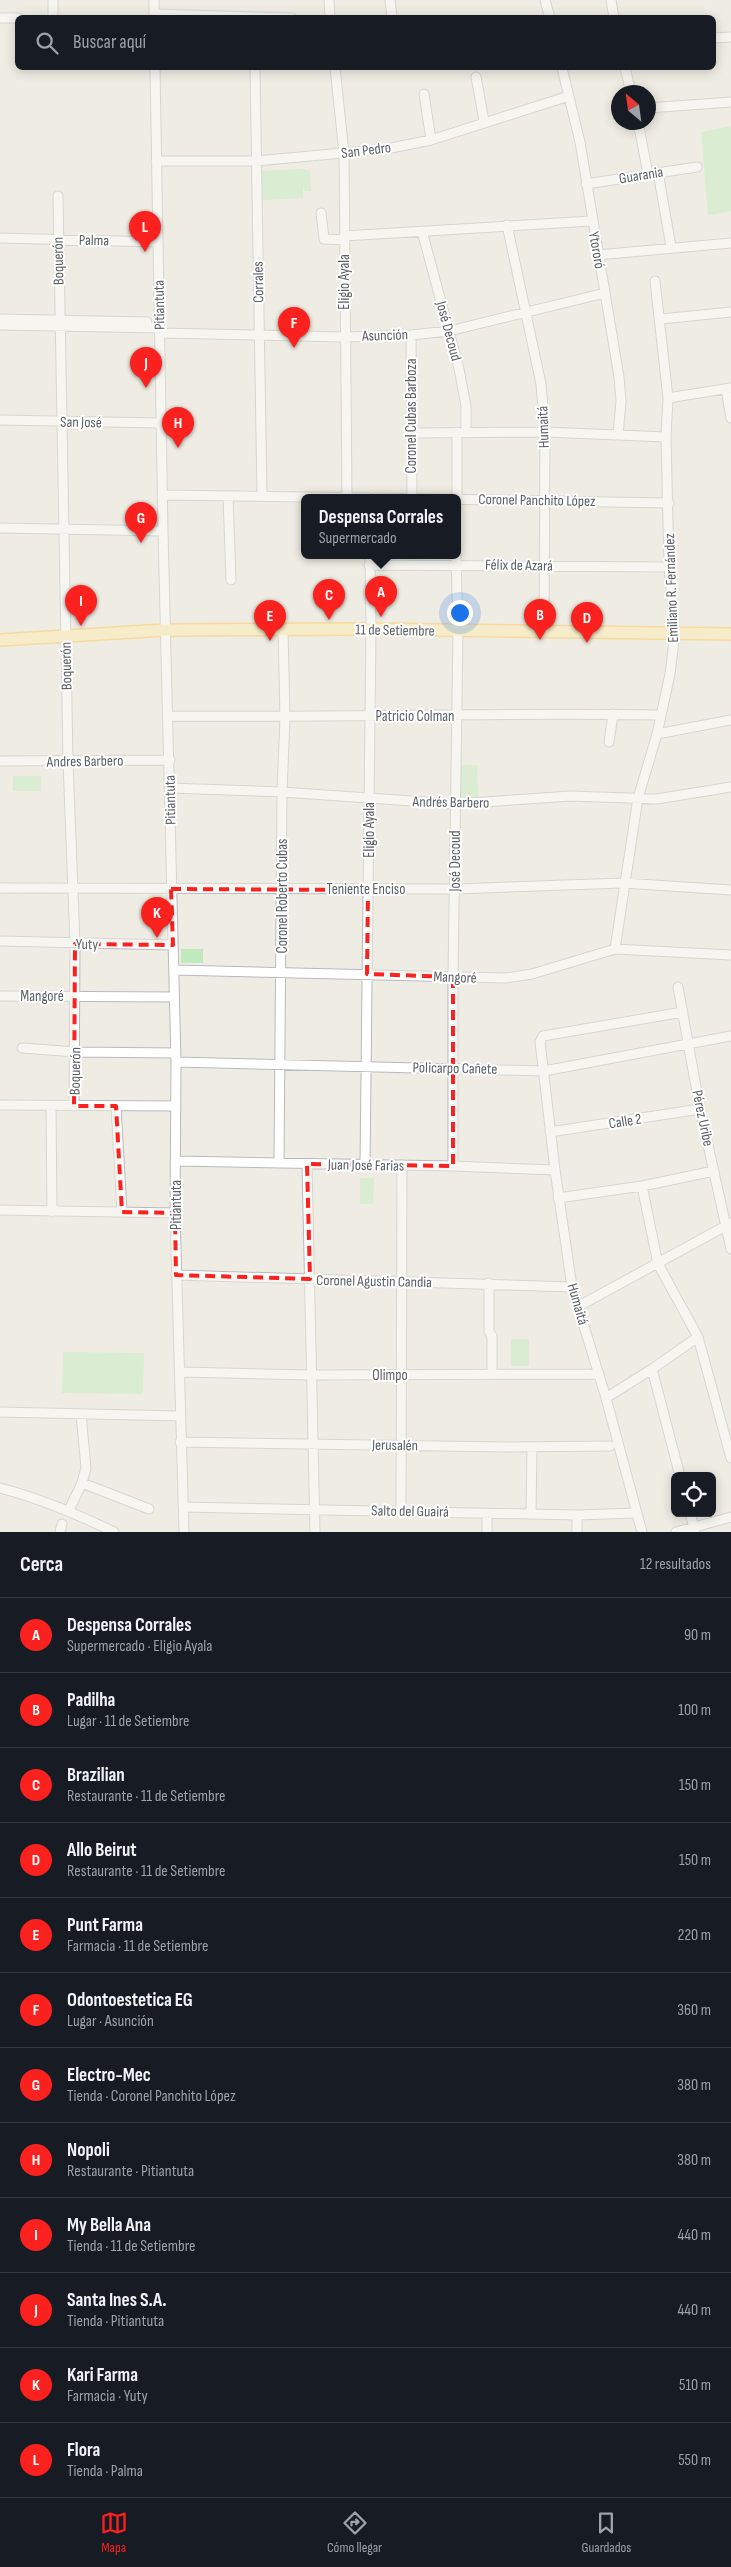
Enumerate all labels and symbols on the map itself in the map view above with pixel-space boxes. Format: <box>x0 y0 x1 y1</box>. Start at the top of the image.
north arrow <box>611 85 656 130</box>
street label: San Pedro <box>340 138 392 163</box>
street label: Guarania <box>618 163 665 188</box>
pin: L <box>129 211 161 252</box>
street label: Ytororó <box>584 230 609 270</box>
street label: Palma <box>79 231 109 250</box>
street label: Boquerón <box>49 237 68 285</box>
street label: Eligio Ayala <box>335 254 354 310</box>
street label: Corrales <box>249 261 268 303</box>
street label: Pitiantuta <box>150 280 169 330</box>
street label: José Decoud <box>431 298 466 363</box>
pin: F <box>278 307 310 348</box>
street label: Asunción <box>361 325 408 346</box>
pin: J <box>130 347 162 388</box>
street label: Coronel Cubas Barboza <box>402 358 421 473</box>
street label: Humaitá <box>533 405 554 448</box>
pin: H <box>162 407 194 448</box>
street label: San José <box>60 413 102 432</box>
street label: Coronel Panchito López <box>478 490 596 511</box>
pin: G <box>125 502 157 543</box>
street label: Emiliano R. Fernández <box>660 532 683 643</box>
street label: Félix de Azará <box>485 555 553 576</box>
pin: A <box>365 576 397 617</box>
pin: C <box>313 579 345 620</box>
pin: I <box>65 585 97 626</box>
pin: B <box>524 599 556 640</box>
pin: E <box>254 600 286 641</box>
your location <box>447 600 473 626</box>
pin: D <box>571 602 603 643</box>
street label: 11 de Setiembre <box>355 620 435 641</box>
street label: Boquerón <box>57 642 76 690</box>
street label: Patricio Colman <box>376 707 454 726</box>
street label: Andres Barbero <box>46 751 123 772</box>
street label: Pitiantuta <box>161 775 180 825</box>
street label: Andrés Barbero <box>412 792 489 813</box>
street label: Eligio Ayala <box>360 802 379 858</box>
street label: José Decoud <box>446 830 465 893</box>
street label: Coronel Roberto Cubas <box>273 839 292 953</box>
street label: Teniente Enciso <box>327 880 405 899</box>
pin: K <box>141 897 173 938</box>
street label: Yuty <box>76 935 99 954</box>
street label: Mangoré <box>433 967 477 988</box>
street label: Mangoré <box>20 987 64 1006</box>
street label: Boquerón <box>66 1047 85 1095</box>
street label: Policarpo Cañete <box>412 1058 498 1079</box>
street label: Pérez Uribe <box>687 1088 718 1148</box>
street label: Calle 2 <box>607 1110 643 1133</box>
street label: Juan José Farias <box>327 1155 404 1176</box>
street label: Pitiantuta <box>167 1180 186 1230</box>
street label: Coronel Agustin Candia <box>316 1271 432 1292</box>
street label: Humaitá <box>563 1281 593 1327</box>
street label: Olimpo <box>372 1366 408 1385</box>
street label: Jerusalén <box>371 1436 418 1455</box>
street label: Salto del Guairá <box>371 1501 449 1522</box>

